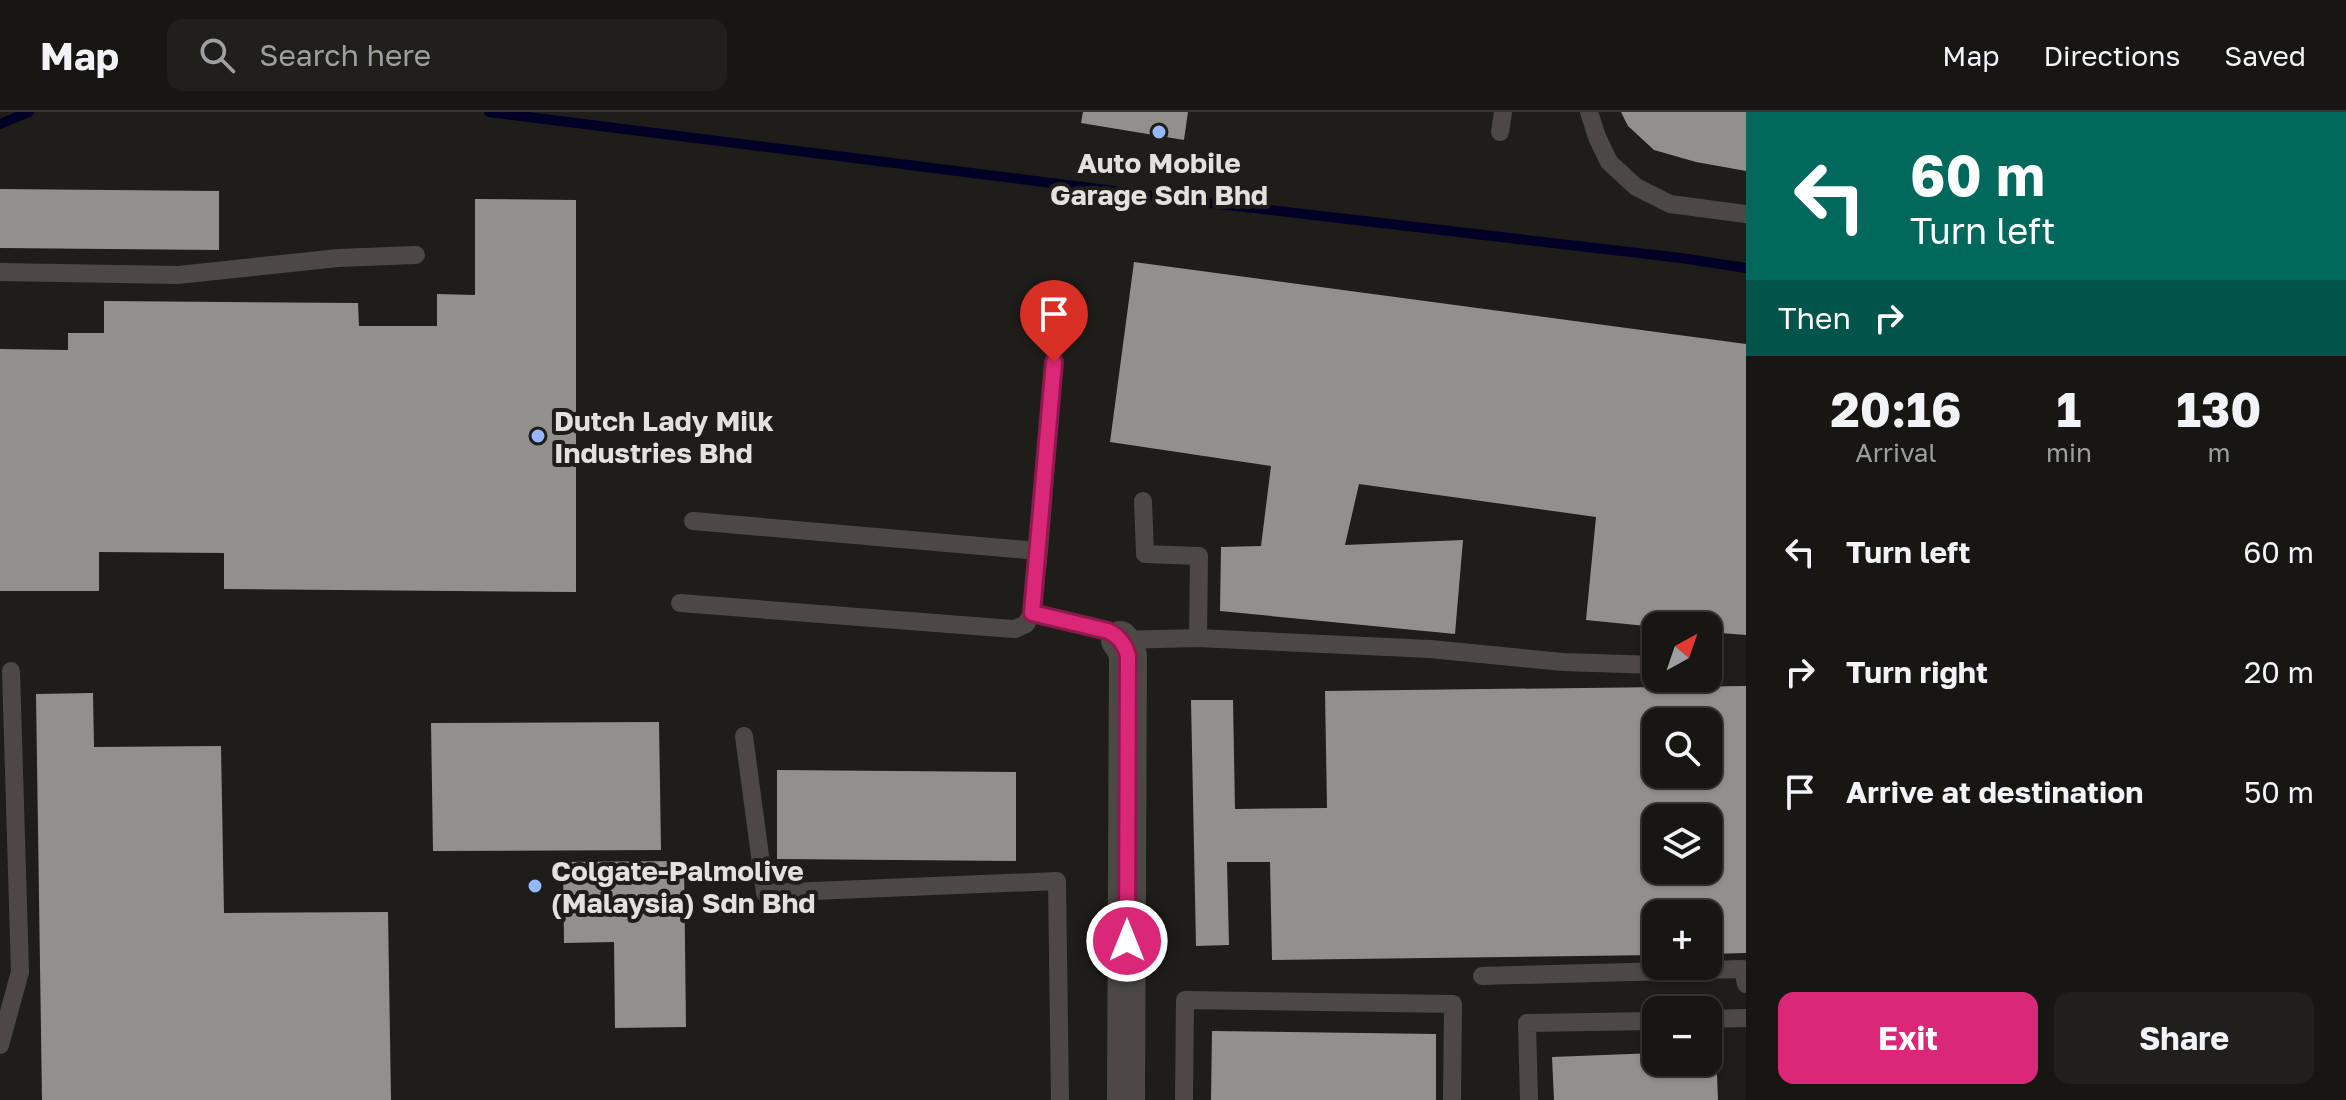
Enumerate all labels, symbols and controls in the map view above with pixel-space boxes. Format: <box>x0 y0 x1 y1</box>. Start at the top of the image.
search box <box>167 19 727 91</box>
text: Map <box>40 33 119 78</box>
icon: search <box>195 33 239 77</box>
text: Search here <box>259 37 431 73</box>
text: Map <box>1942 39 1999 72</box>
text: Directions <box>2043 39 2180 72</box>
text: Saved <box>2224 39 2306 72</box>
marker: Auto Mobile Garage Sdn Bhd <box>1150 123 1168 141</box>
text: 60 m <box>1910 141 2045 208</box>
icon: left <box>1778 144 1882 248</box>
place label: Auto Mobile Garage Sdn Bhd <box>1050 146 1268 211</box>
text: Turn left <box>1910 209 2056 252</box>
pin <box>1020 280 1088 362</box>
icon: arrive <box>1032 292 1076 336</box>
icon: right <box>1867 296 1911 340</box>
text: Then <box>1778 300 1851 336</box>
text: 20:16 <box>1830 380 1961 438</box>
text: 1 <box>2057 380 2081 438</box>
text: 130 <box>2176 380 2262 438</box>
place label: Dutch Lady Milk Industries Bhd <box>554 404 774 469</box>
marker: Dutch Lady Milk Industries Bhd <box>529 427 547 445</box>
text: Arrival <box>1855 437 1937 468</box>
text: min <box>2046 437 2092 468</box>
text: m <box>2207 437 2230 468</box>
icon: left <box>1778 530 1822 574</box>
text: Turn left <box>1846 534 1971 570</box>
text: 60 m <box>2243 534 2314 570</box>
north arrow <box>1642 612 1722 692</box>
map controls <box>1642 612 1722 1076</box>
icon: right <box>1778 650 1822 694</box>
text: Turn right <box>1846 654 1988 690</box>
text: 20 m <box>2244 654 2314 690</box>
button: search <box>1642 708 1722 788</box>
icon: arrive <box>1778 770 1822 814</box>
text: Arrive at destination <box>1846 774 2143 810</box>
text: 50 m <box>2244 774 2314 810</box>
button: layers <box>1642 804 1722 884</box>
place label: Colgate-Palmolive (Malaysia) Sdn Bhd <box>551 854 816 919</box>
marker: Colgate-Palmolive (Malaysia) Sdn Bhd <box>526 877 544 895</box>
position arrow <box>1085 899 1169 983</box>
button: + <box>1642 900 1722 980</box>
button: Exit <box>1778 992 2038 1084</box>
button: Share <box>2054 992 2314 1084</box>
button: − <box>1642 996 1722 1076</box>

